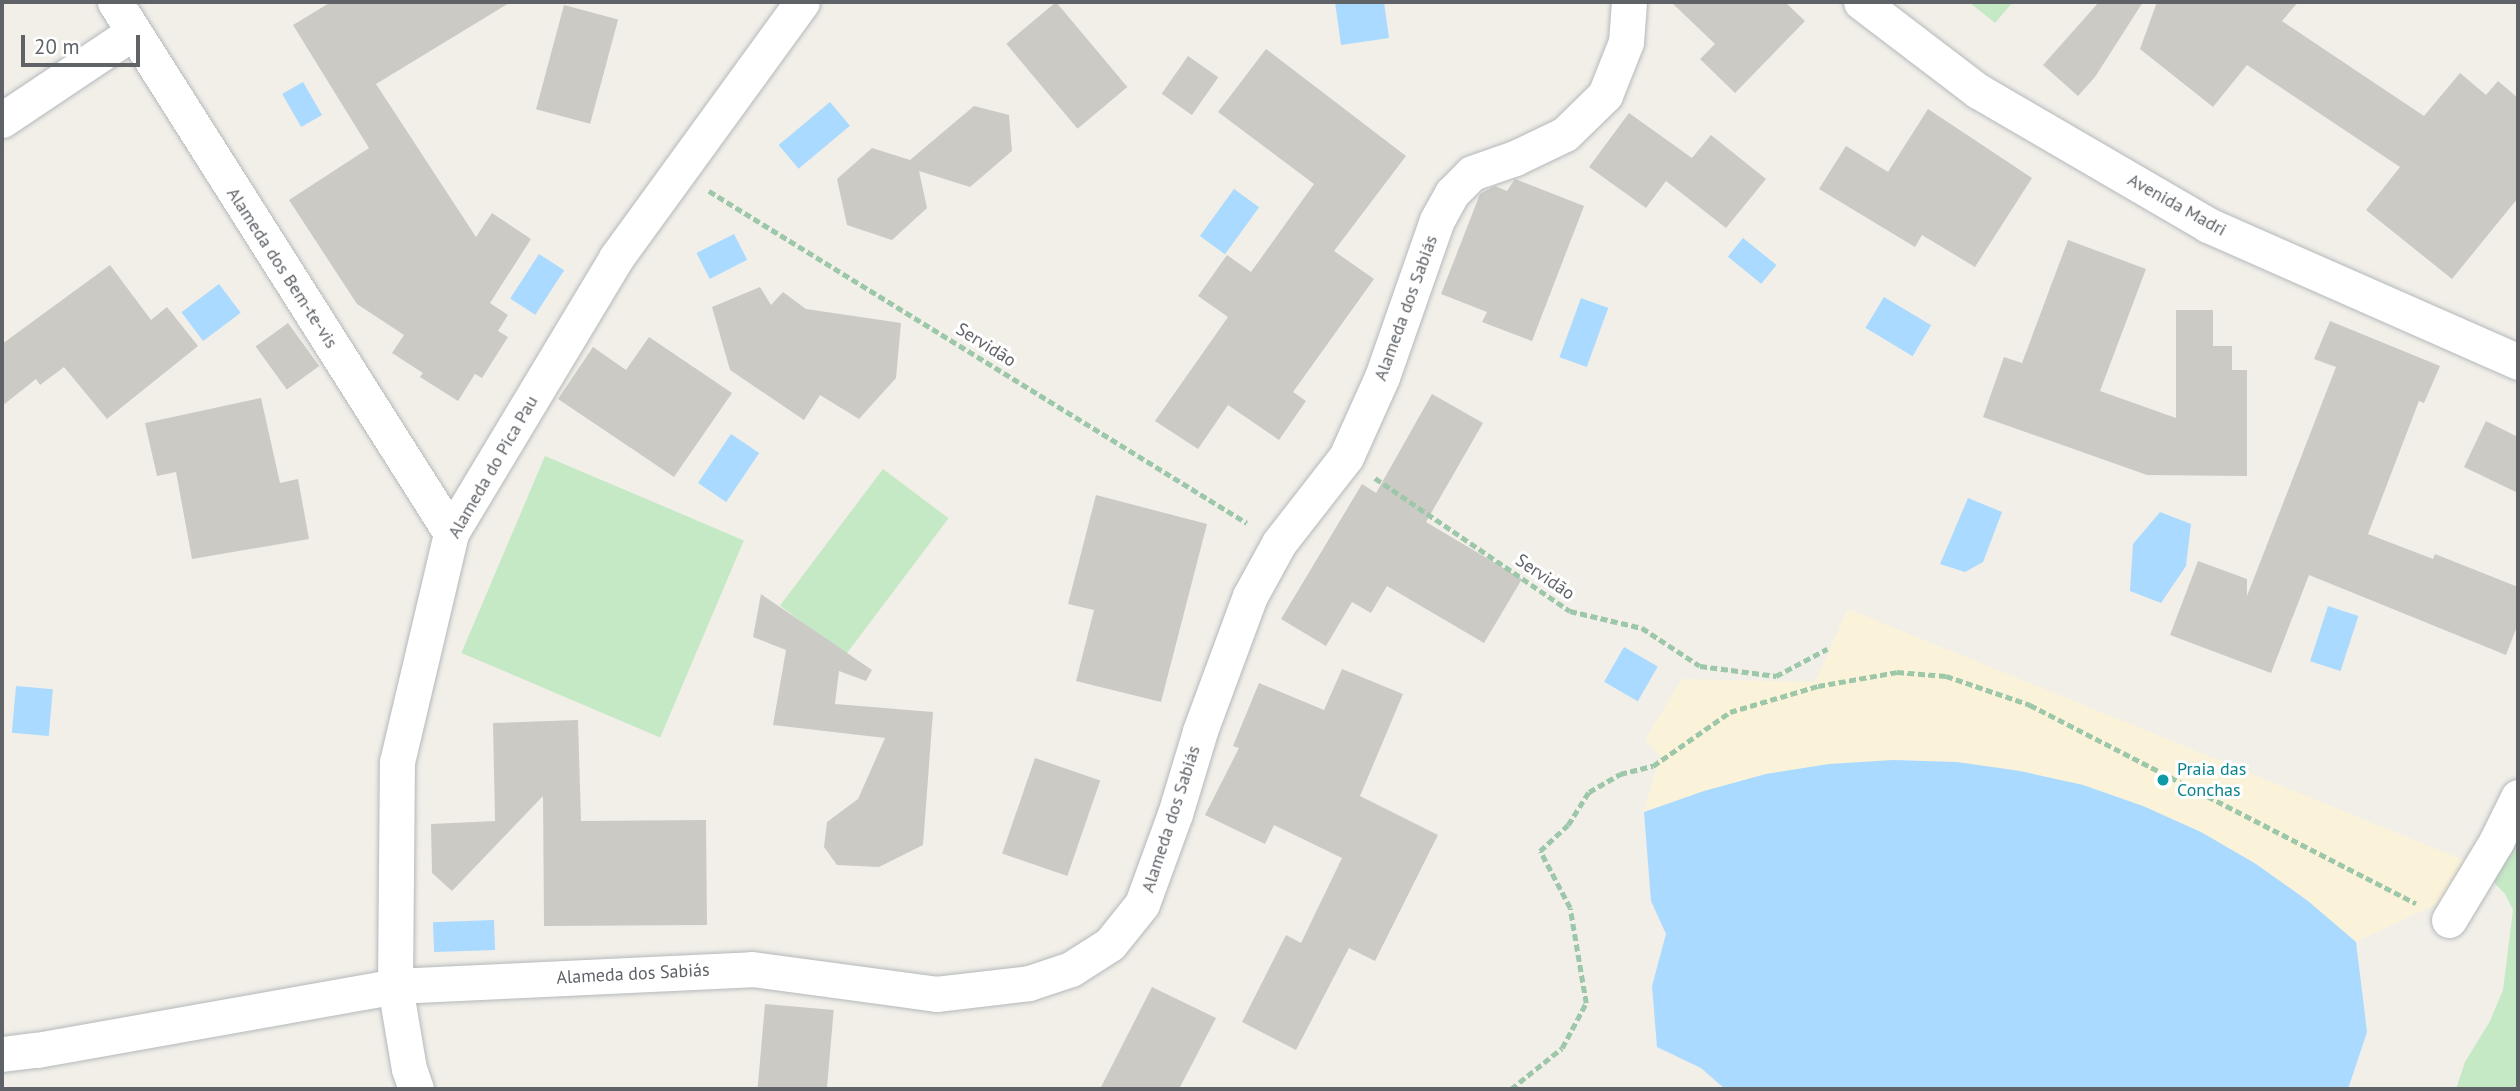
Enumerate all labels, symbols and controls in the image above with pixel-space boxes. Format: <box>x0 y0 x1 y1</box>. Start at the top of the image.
scale bar <box>24 21 144 65</box>
text: 20 m <box>34 33 80 60</box>
street label: Avenida Madri <box>2124 169 2230 241</box>
street label: Alameda dos Bem-te-vis <box>222 184 342 352</box>
street label: Alameda dos Sabiás <box>1370 232 1442 384</box>
street label: Servidão <box>952 318 1020 372</box>
street label: Alameda do Pica Pau <box>443 392 543 542</box>
street label: Servidão <box>1511 549 1579 605</box>
street label: Alameda dos Sabiás <box>1137 743 1205 895</box>
place label: Praia das Conchas <box>2177 759 2246 802</box>
marker: Praia das Conchas <box>2155 772 2171 788</box>
street label: Alameda dos Sabiás <box>556 959 710 989</box>

